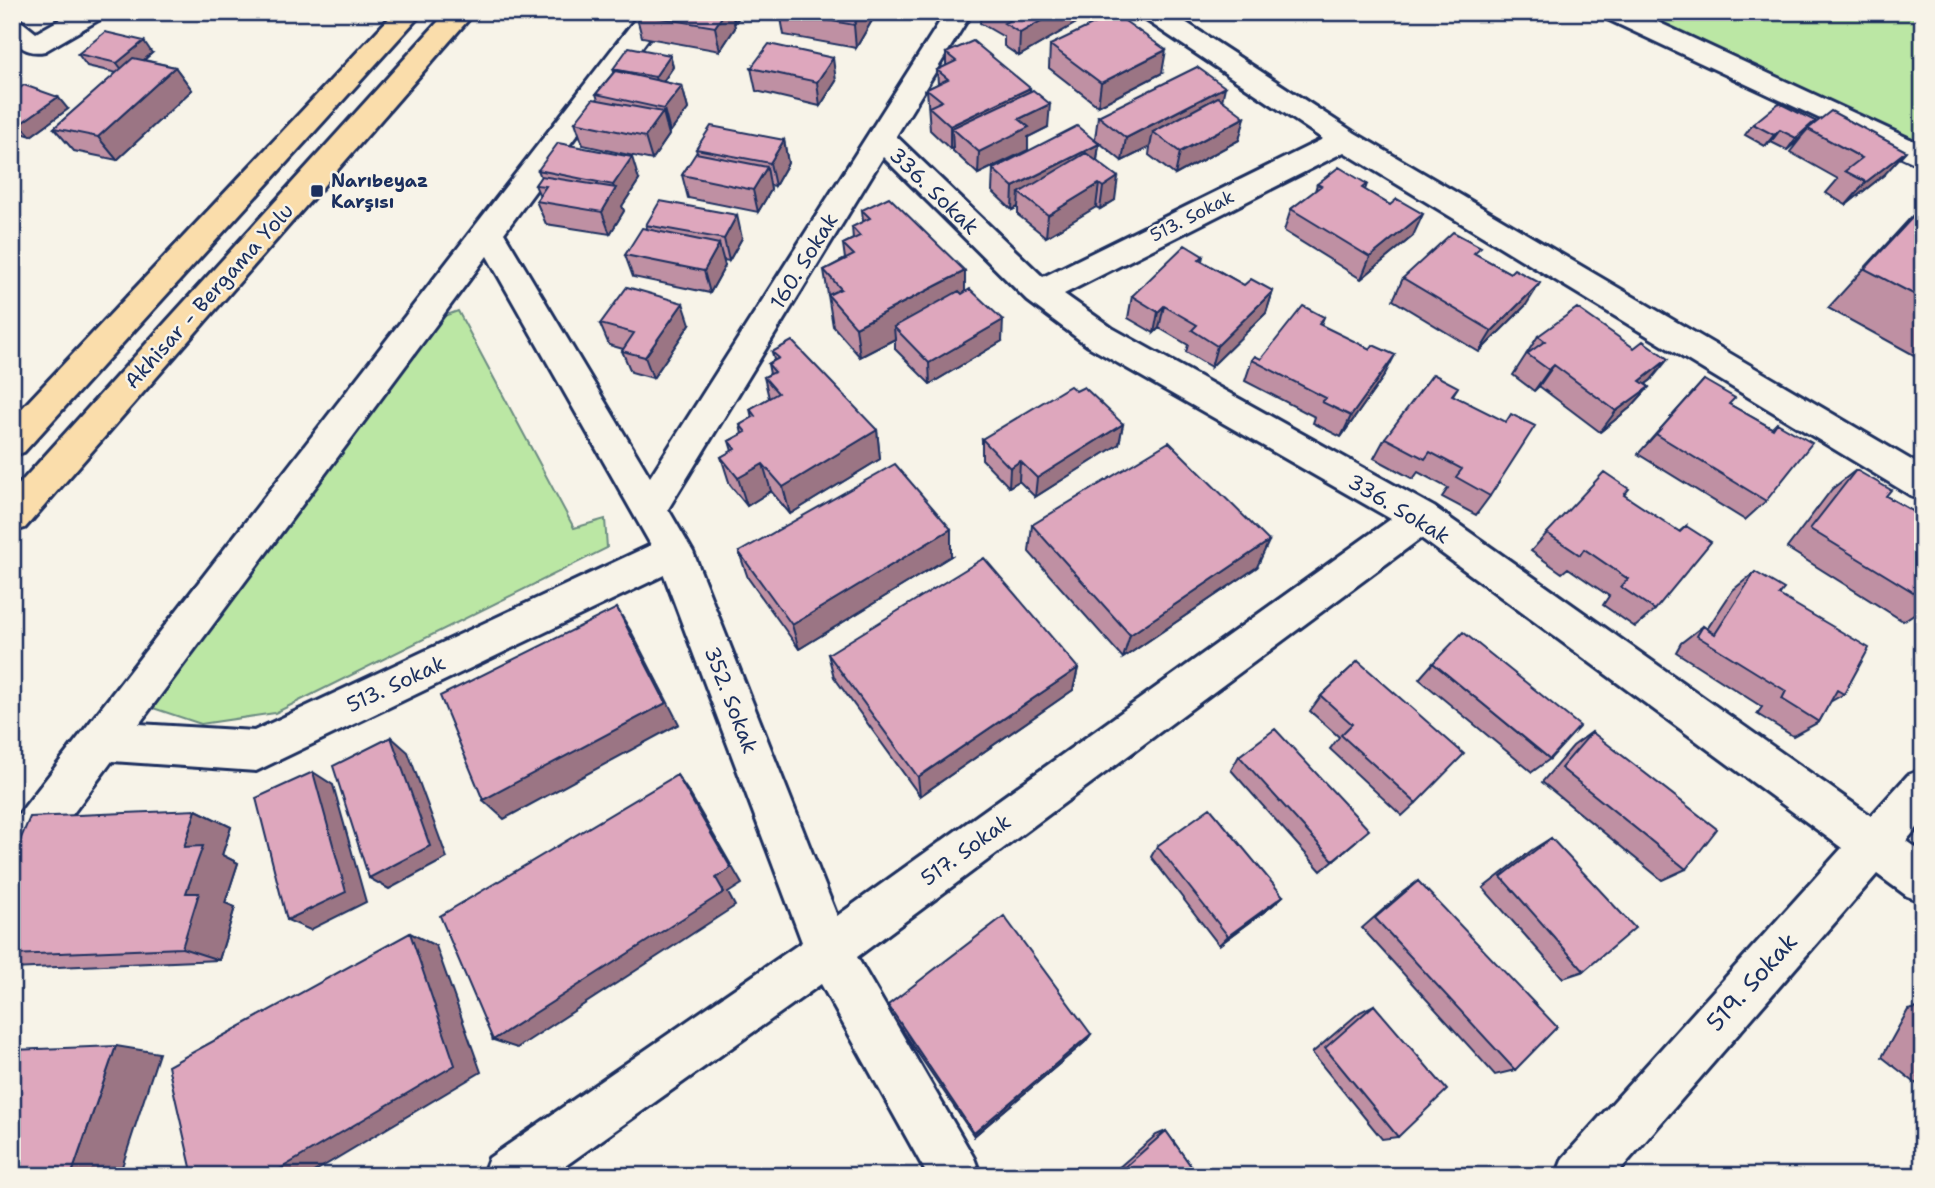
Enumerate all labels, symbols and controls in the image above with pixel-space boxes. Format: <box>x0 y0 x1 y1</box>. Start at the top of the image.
street label: 336. Sokak <box>883 141 985 241</box>
place label: Narıbeyaz Karşısı <box>331 169 428 214</box>
marker: Narıbeyaz Karşısı <box>309 183 325 199</box>
street label: 513. Sokak <box>1146 185 1238 247</box>
street label: Akhisar - Bergama Yolu <box>118 197 300 395</box>
street label: 160. Sokak <box>763 208 845 314</box>
street label: 336. Sokak <box>1343 468 1455 550</box>
street label: 352. Sokak <box>698 642 764 758</box>
street label: 513. Sokak <box>342 649 450 719</box>
street label: 517. Sokak <box>915 808 1017 892</box>
street label: 519. Sokak <box>1699 926 1805 1038</box>

